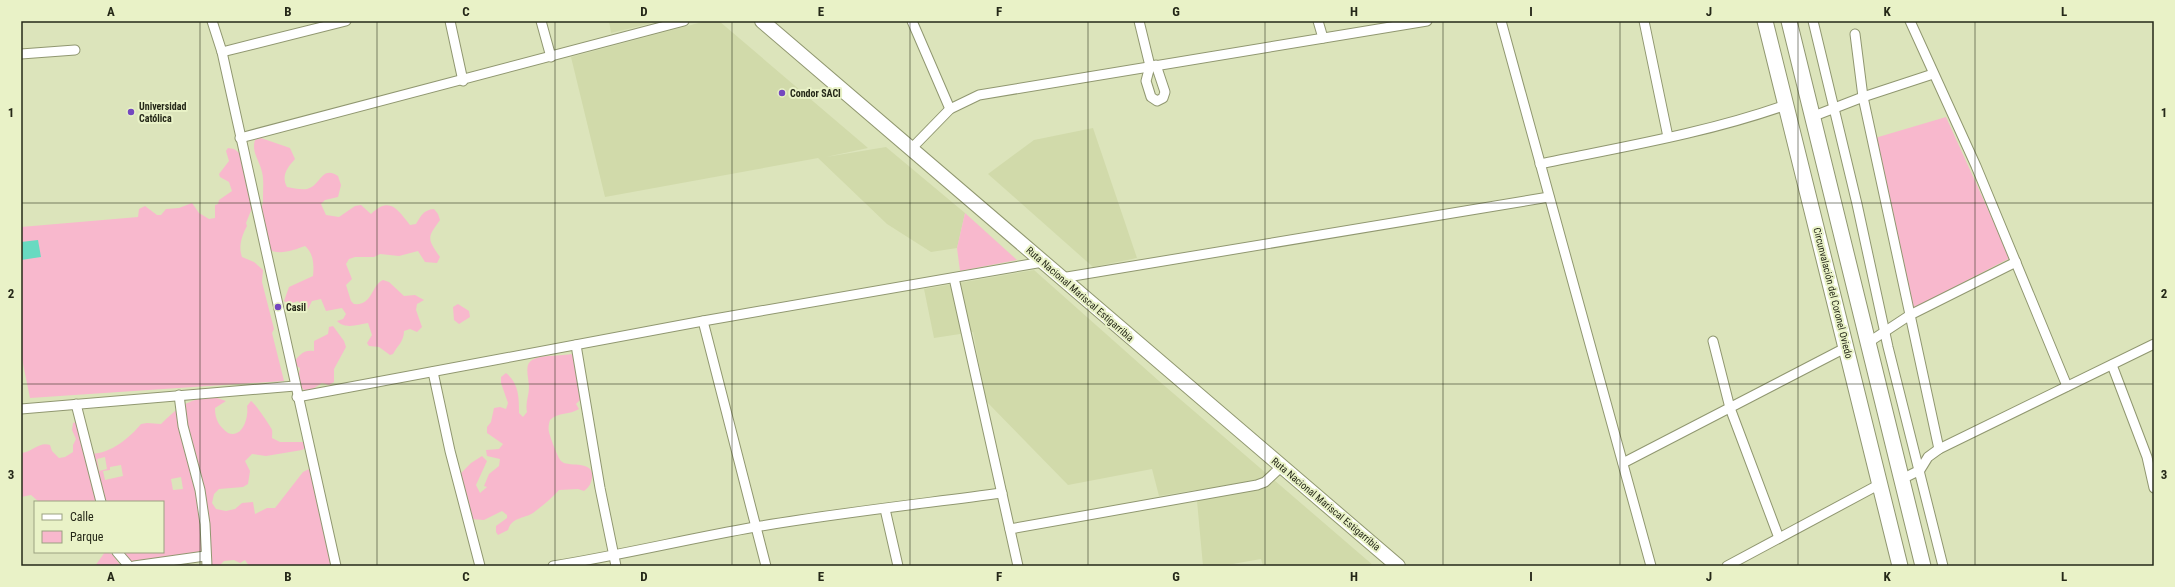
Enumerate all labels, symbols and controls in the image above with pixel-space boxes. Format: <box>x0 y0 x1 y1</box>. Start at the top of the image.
text: A <box>107 4 115 19</box>
text: B <box>284 4 292 19</box>
text: C <box>462 4 470 19</box>
text: D <box>640 4 648 19</box>
text: E <box>818 4 825 19</box>
text: F <box>996 4 1002 19</box>
text: G <box>1172 4 1180 19</box>
text: H <box>1350 4 1358 19</box>
text: I <box>1529 4 1533 19</box>
text: J <box>1706 4 1712 19</box>
text: K <box>1883 4 1891 19</box>
text: L <box>2061 4 2067 19</box>
marker: Condor SACI <box>777 88 787 98</box>
place label: Condor SACI <box>790 88 841 99</box>
place label: Universidad Católica <box>139 101 186 124</box>
text: 1 <box>8 105 14 120</box>
text: 1 <box>2161 105 2167 120</box>
marker: Universidad Católica <box>126 107 136 117</box>
street label: Circunvalación del Coronel Oviedo <box>1811 226 1855 360</box>
street label: Ruta Nacional Mariscal Estigarribia <box>1024 244 1136 344</box>
text: 2 <box>8 286 15 301</box>
text: 2 <box>2161 286 2168 301</box>
marker: Casil <box>273 302 283 312</box>
place label: Casil <box>286 302 306 313</box>
street label: Ruta Nacional Mariscal Estigarribia <box>1269 455 1383 553</box>
text: 3 <box>8 467 14 482</box>
text: 3 <box>2161 467 2167 482</box>
legend <box>34 501 164 553</box>
text: Calle <box>70 510 94 524</box>
text: Parque <box>70 530 104 544</box>
text: A <box>107 569 115 584</box>
text: B <box>284 569 292 584</box>
text: C <box>462 569 470 584</box>
text: D <box>640 569 648 584</box>
text: E <box>818 569 825 584</box>
text: F <box>996 569 1002 584</box>
text: G <box>1172 569 1180 584</box>
text: H <box>1350 569 1358 584</box>
text: I <box>1529 569 1533 584</box>
text: J <box>1706 569 1712 584</box>
text: K <box>1883 569 1891 584</box>
text: L <box>2061 569 2067 584</box>

